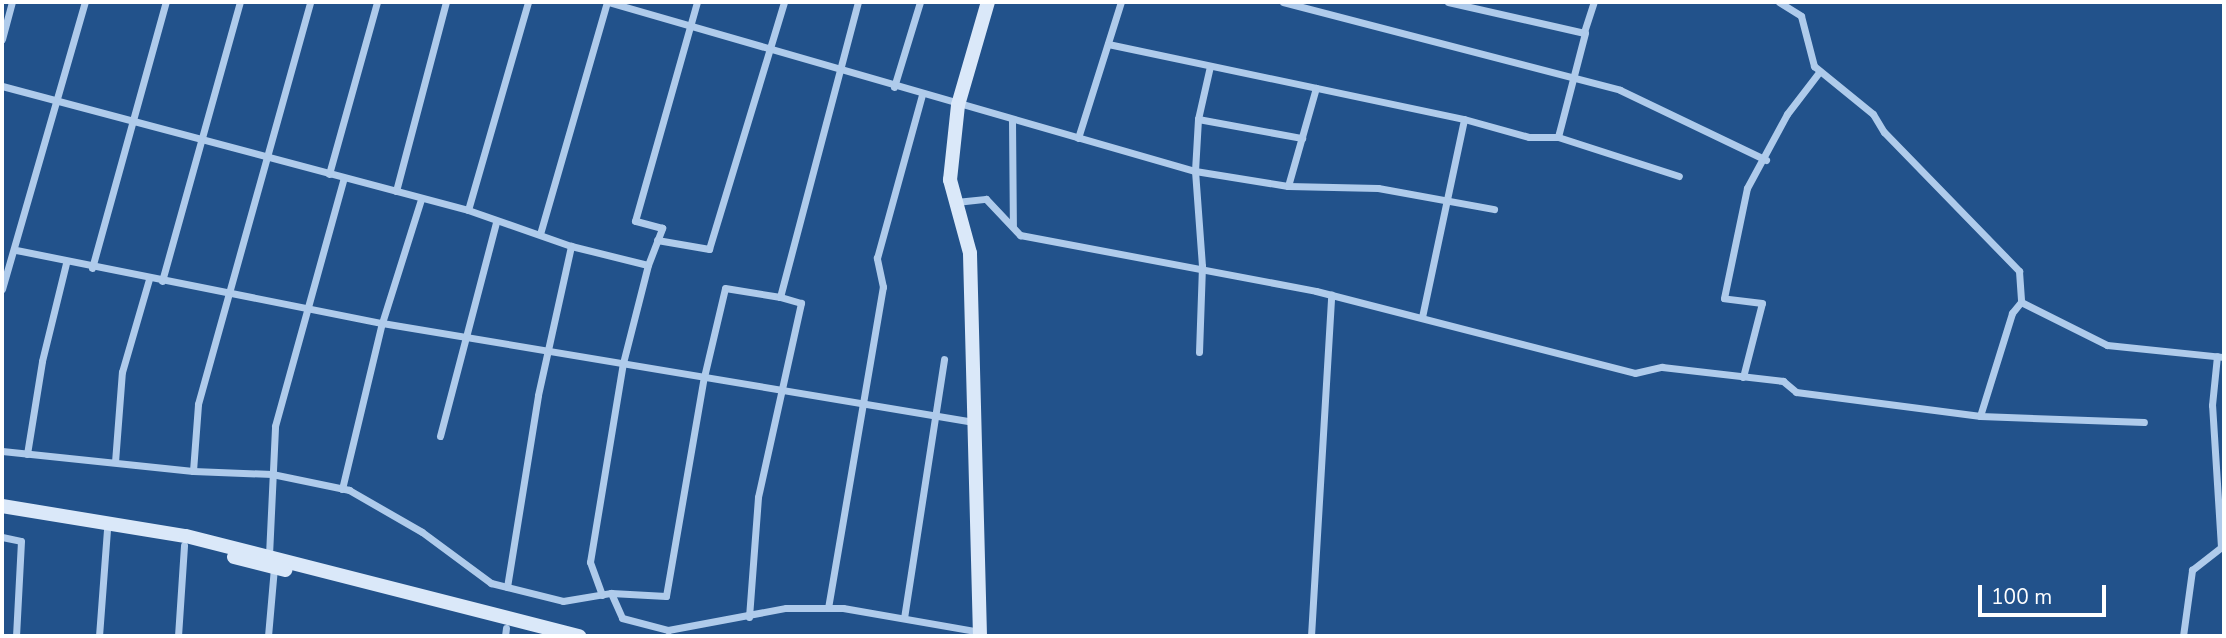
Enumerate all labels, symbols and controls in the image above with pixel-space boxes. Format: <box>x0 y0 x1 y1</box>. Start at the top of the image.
scale bar <box>1981 572 2109 616</box>
text: 100 m <box>1991 583 2052 611</box>

